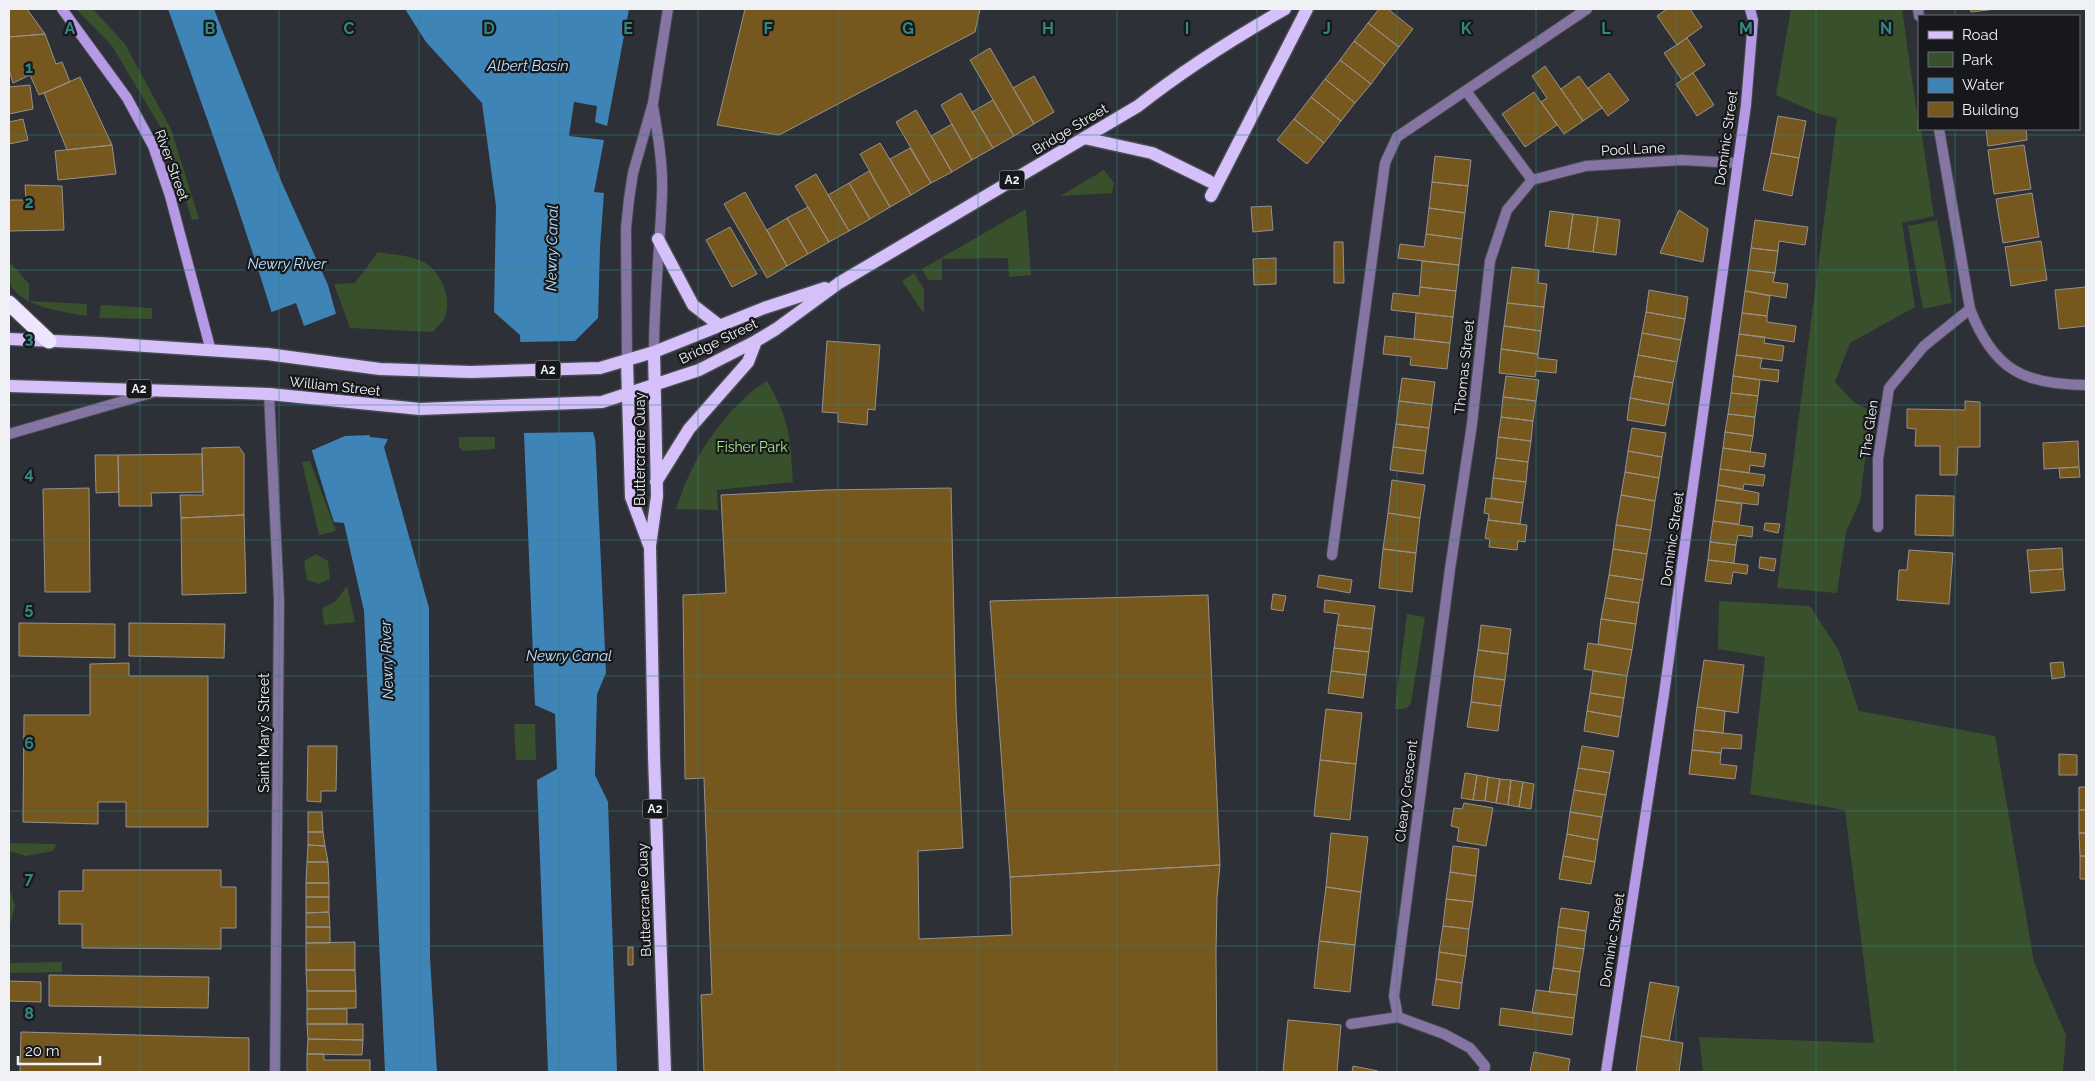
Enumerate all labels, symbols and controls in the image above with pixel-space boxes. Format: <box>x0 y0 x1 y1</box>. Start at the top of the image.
legend <box>1918 15 2080 130</box>
text: A <box>65 19 76 38</box>
text: B <box>205 19 216 38</box>
text: C <box>344 19 355 38</box>
text: D <box>483 19 495 38</box>
text: E <box>623 19 633 38</box>
text: F <box>763 19 773 38</box>
text: G <box>902 19 914 38</box>
text: H <box>1042 19 1054 38</box>
text: I <box>1185 19 1189 38</box>
text: J <box>1323 19 1331 38</box>
text: K <box>1461 19 1472 38</box>
text: L <box>1601 19 1611 38</box>
text: M <box>1739 19 1753 38</box>
text: N <box>1880 19 1892 38</box>
text: Road <box>1962 26 1998 44</box>
text: Park <box>1962 51 1993 69</box>
water label: Albert Basin <box>486 57 569 75</box>
text: 1 <box>25 58 33 77</box>
text: Water <box>1962 76 2005 94</box>
street label: Dominic Street <box>1711 89 1741 186</box>
street label: Bridge Street <box>1029 100 1111 158</box>
text: Building <box>1962 101 2019 119</box>
street label: River Street <box>152 127 192 203</box>
street label: Pool Lane <box>1600 139 1666 159</box>
road number: A2 <box>1000 170 1024 190</box>
text: 2 <box>24 193 34 212</box>
water label: Newry Canal <box>542 205 562 291</box>
water label: Newry River <box>248 255 327 273</box>
street label: Bridge Street <box>676 315 760 367</box>
street label: Thomas Street <box>1451 319 1477 415</box>
text: 3 <box>25 329 34 348</box>
road number: A2 <box>536 360 560 380</box>
street label: William Street <box>289 373 382 399</box>
road number: A2 <box>126 379 152 398</box>
street label: Buttercrane Quay <box>632 392 648 506</box>
street label: The Glen <box>1857 399 1881 459</box>
park label: Fisher Park <box>716 439 788 455</box>
text: 4 <box>24 464 34 483</box>
street label: Dominic Street <box>1657 490 1687 587</box>
text: 5 <box>25 599 34 618</box>
water label: Newry River <box>377 619 397 700</box>
water label: Newry Canal <box>526 647 612 665</box>
street label: Saint Mary's Street <box>256 673 272 793</box>
text: 6 <box>24 734 34 753</box>
street label: Cleary Crescent <box>1392 739 1420 843</box>
road number: A2 <box>642 800 668 819</box>
street label: Buttercrane Quay <box>634 842 654 957</box>
text: 7 <box>25 869 34 888</box>
street label: Dominic Street <box>1597 891 1627 988</box>
text: 8 <box>24 1004 34 1023</box>
scale bar <box>18 1034 100 1066</box>
text: 20 m <box>25 1042 60 1060</box>

